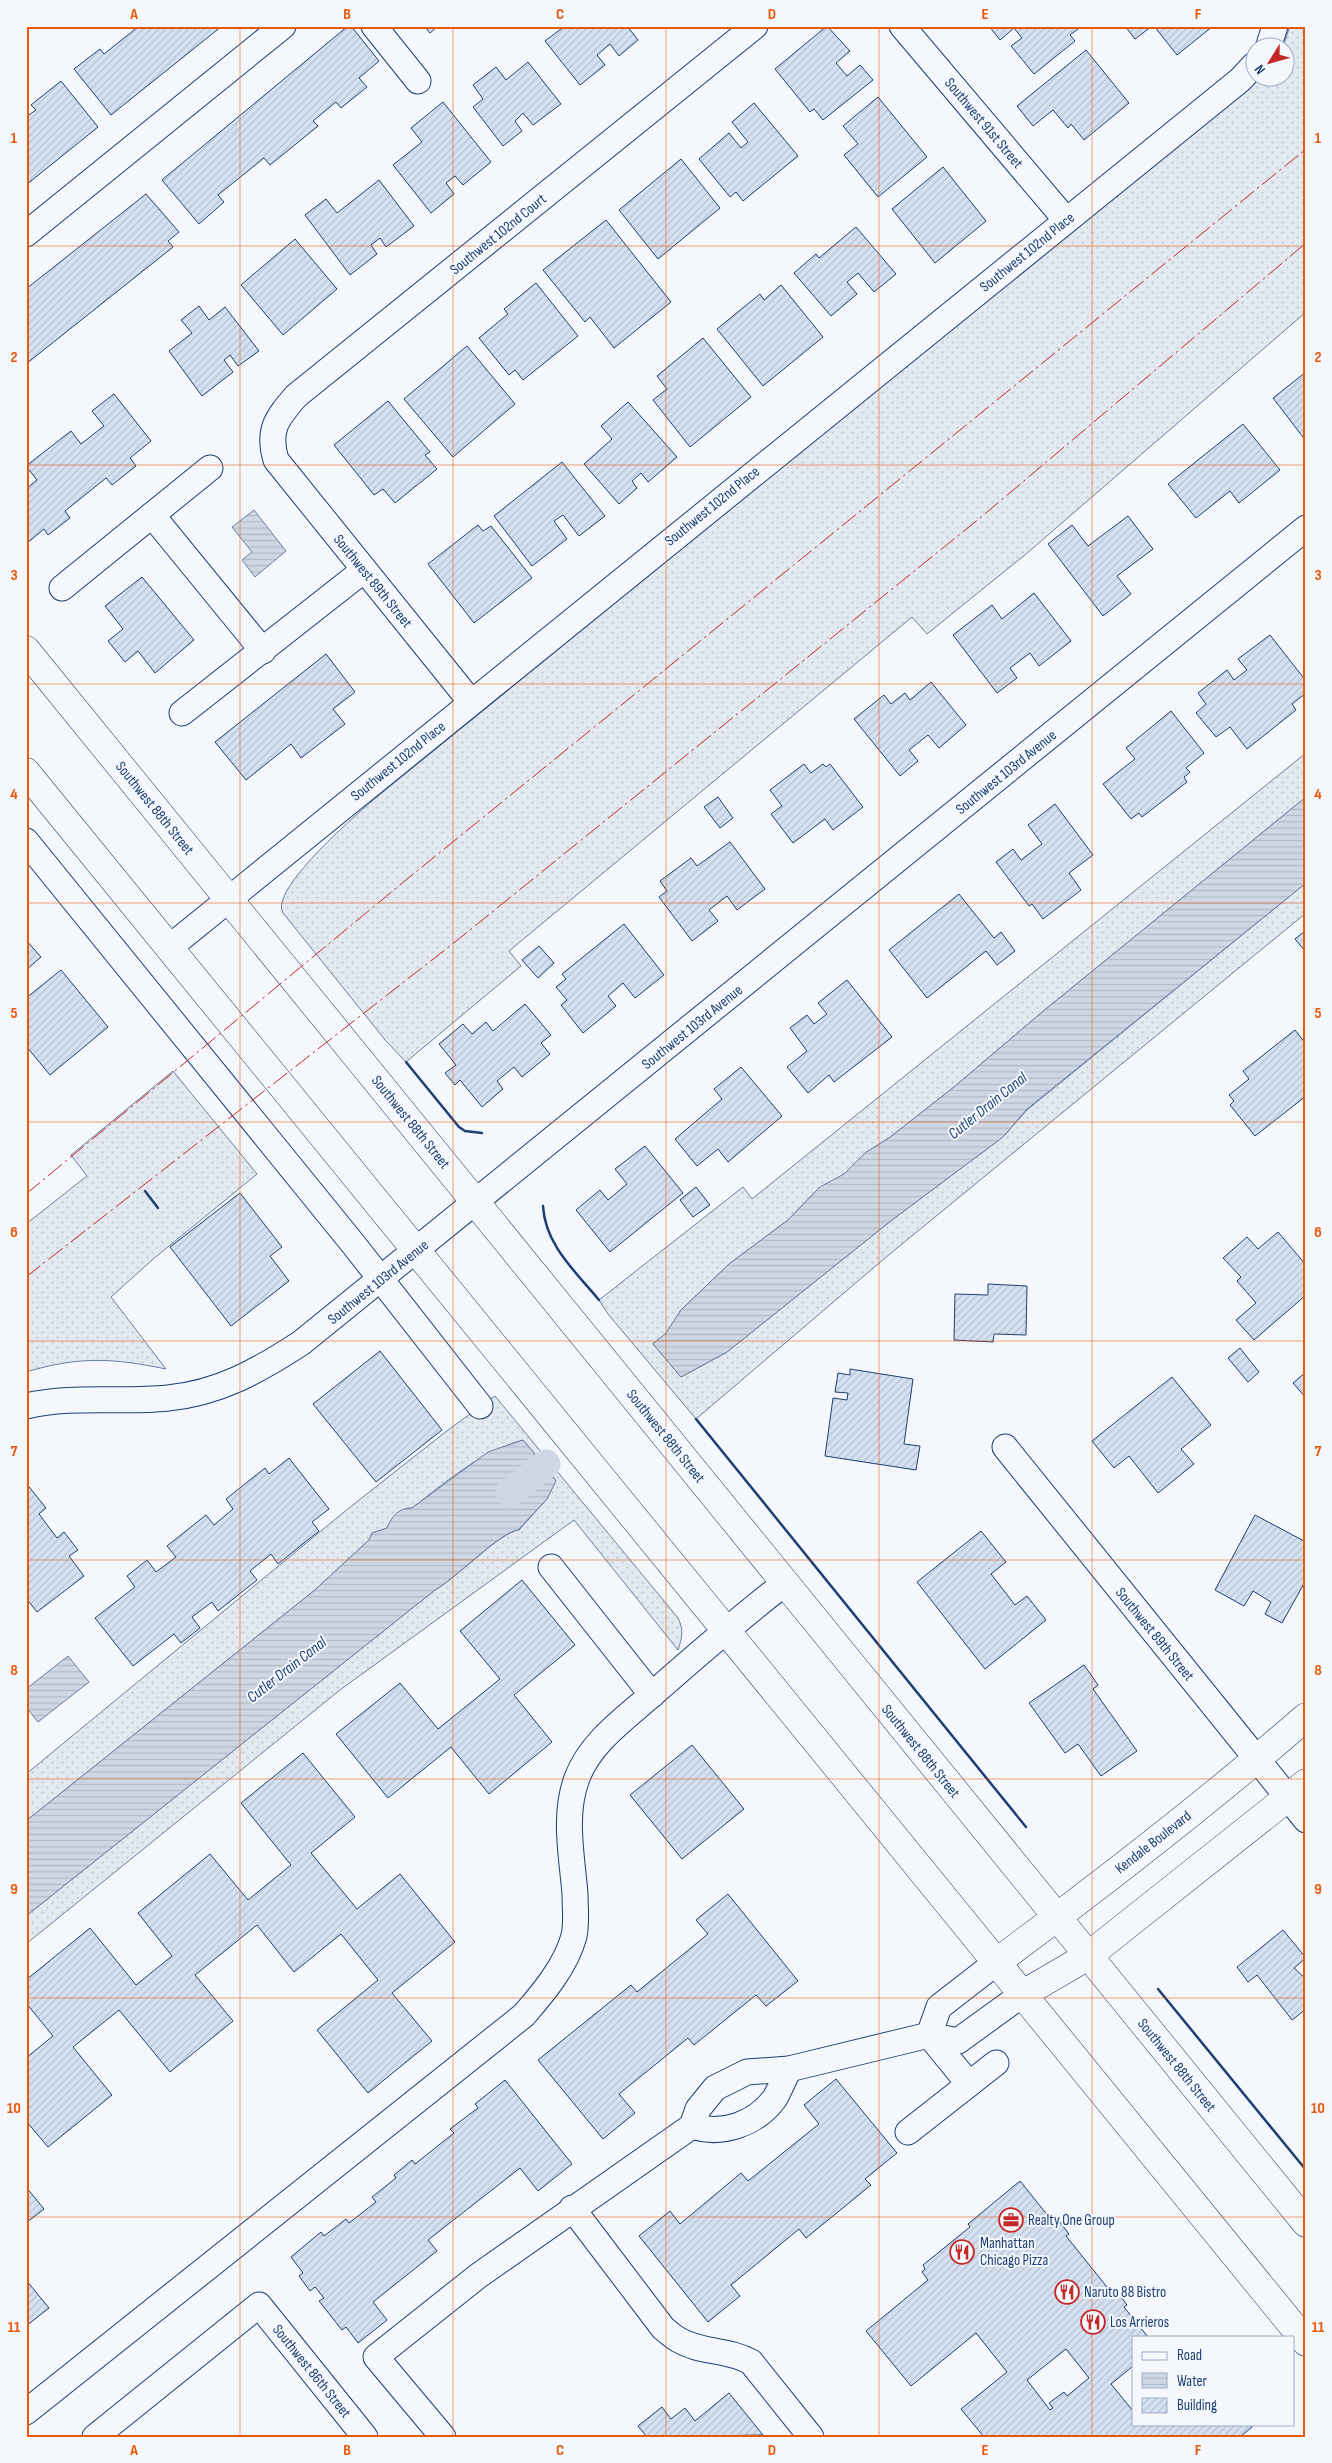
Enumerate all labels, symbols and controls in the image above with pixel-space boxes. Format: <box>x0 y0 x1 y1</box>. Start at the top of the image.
text: A <box>129 5 138 24</box>
text: B <box>343 5 351 24</box>
text: C <box>556 5 564 24</box>
text: D <box>768 5 776 24</box>
text: E <box>982 5 989 24</box>
text: F <box>1195 5 1202 24</box>
north arrow <box>1244 38 1294 88</box>
text: N <box>1251 61 1269 78</box>
street label: Southwest 91st Street <box>940 74 1027 173</box>
text: 1 <box>11 129 18 148</box>
text: 1 <box>1315 129 1322 148</box>
street label: Southwest 102nd Court <box>446 189 551 279</box>
street label: Southwest 102nd Place <box>976 208 1079 296</box>
text: 2 <box>10 348 18 367</box>
text: 2 <box>1314 348 1322 367</box>
street label: Southwest 102nd Place <box>661 462 764 550</box>
street label: Southwest 89th Street <box>329 531 416 632</box>
text: 3 <box>10 566 18 585</box>
text: 3 <box>1314 566 1322 585</box>
street label: Southwest 102nd Place <box>347 717 450 805</box>
street label: Southwest 103rd Avenue <box>952 726 1061 819</box>
street label: Southwest 88th Street <box>111 758 198 859</box>
text: 4 <box>10 785 18 804</box>
text: 4 <box>1314 785 1322 804</box>
street label: Southwest 103rd Avenue <box>638 981 747 1074</box>
text: 5 <box>10 1004 18 1023</box>
text: 5 <box>1314 1004 1322 1023</box>
water label: Cutler Drain Canal <box>945 1068 1032 1144</box>
street label: Southwest 88th Street <box>367 1072 454 1173</box>
text: 6 <box>10 1223 18 1242</box>
text: 6 <box>1314 1223 1322 1242</box>
street label: Southwest 103rd Avenue <box>324 1236 433 1329</box>
street label: Southwest 88th Street <box>622 1386 709 1487</box>
text: 7 <box>11 1442 18 1461</box>
text: 7 <box>1315 1442 1322 1461</box>
street label: Southwest 89th Street <box>1111 1584 1198 1685</box>
water label: Cutler Drain Canal <box>243 1633 331 1707</box>
text: 8 <box>10 1661 18 1680</box>
text: 8 <box>1314 1661 1322 1680</box>
street label: Southwest 88th Street <box>877 1701 964 1802</box>
street label: Kendale Boulevard <box>1111 1807 1195 1878</box>
text: 9 <box>10 1880 18 1899</box>
text: 9 <box>1314 1880 1322 1899</box>
street label: Southwest 88th Street <box>1133 2015 1220 2116</box>
text: 10 <box>7 2099 21 2118</box>
text: 10 <box>1311 2099 1325 2118</box>
office icon: Realty One Group <box>998 2207 1024 2233</box>
place label: Realty One Group <box>1028 2211 1115 2230</box>
place label: Manhattan Chicago Pizza <box>980 2234 1048 2270</box>
restaurant icon: Manhattan Chicago Pizza <box>949 2239 975 2265</box>
restaurant icon: Naruto 88 Bistro <box>1054 2279 1080 2305</box>
place label: Naruto 88 Bistro <box>1084 2283 1166 2302</box>
restaurant icon: Los Arrieros <box>1080 2309 1106 2335</box>
place label: Los Arrieros <box>1110 2313 1169 2332</box>
text: 11 <box>8 2318 21 2337</box>
text: 11 <box>1312 2318 1325 2337</box>
street label: Southwest 86th Street <box>268 2321 355 2422</box>
legend <box>1132 2336 1294 2426</box>
text: Road <box>1177 2346 1202 2365</box>
text: Water <box>1177 2372 1208 2391</box>
text: Building <box>1177 2396 1217 2415</box>
text: A <box>129 2441 138 2460</box>
text: B <box>343 2441 351 2460</box>
text: C <box>556 2441 564 2460</box>
text: D <box>768 2441 776 2460</box>
text: E <box>982 2441 989 2460</box>
text: F <box>1195 2441 1202 2460</box>

